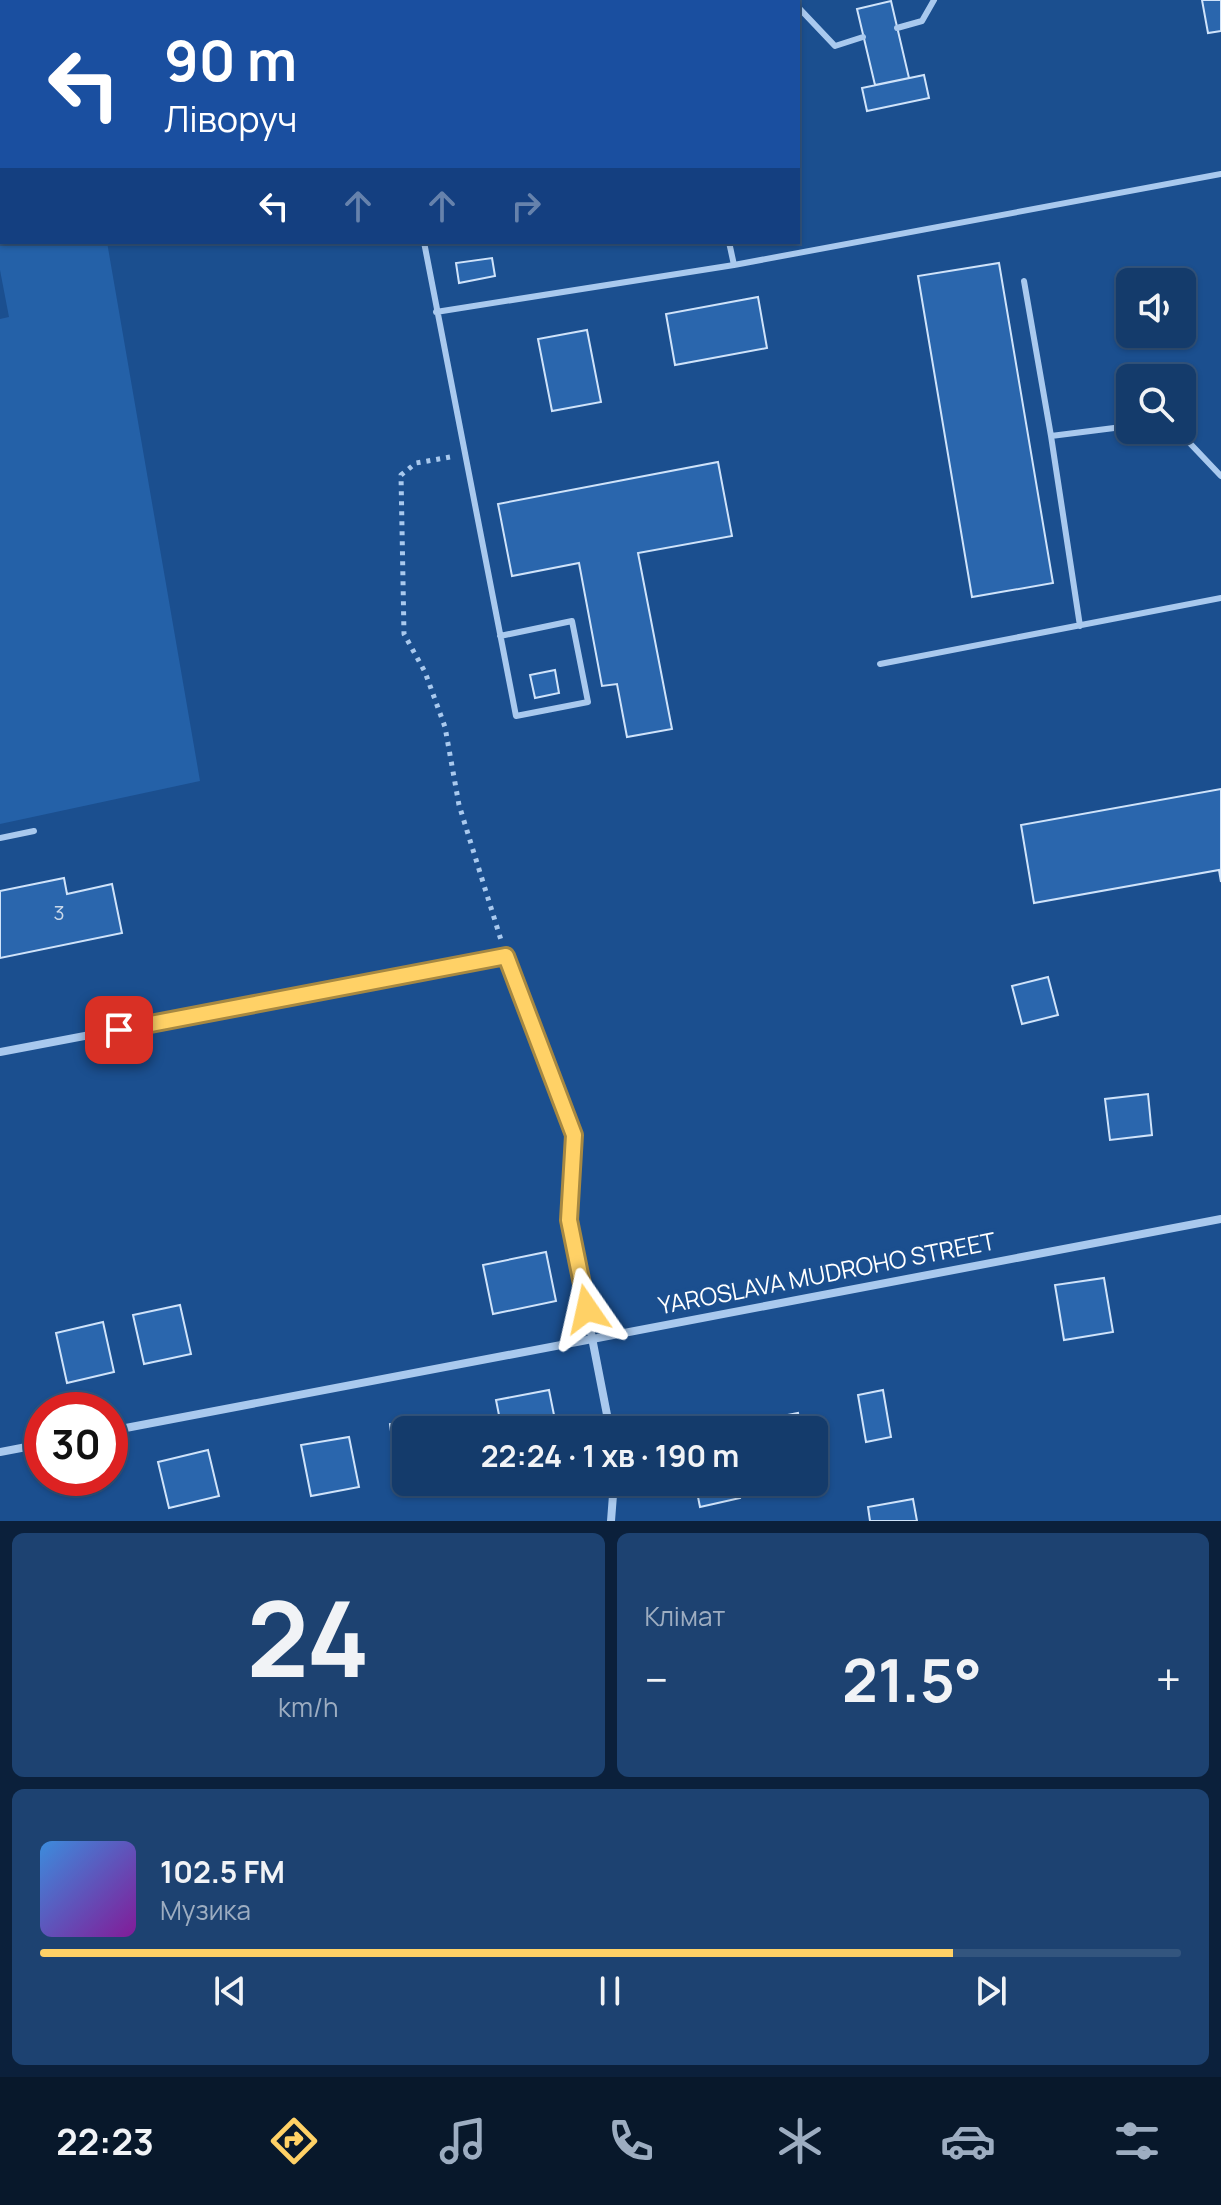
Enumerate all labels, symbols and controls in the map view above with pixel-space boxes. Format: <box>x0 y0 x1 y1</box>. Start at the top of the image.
text: 90 m <box>164 21 297 98</box>
icon: left <box>32 32 136 136</box>
text: Ліворуч <box>164 94 297 143</box>
icon: left <box>252 184 296 228</box>
icon: ahead <box>336 184 380 228</box>
icon: ahead <box>420 184 464 228</box>
icon: right <box>504 184 548 228</box>
map controls <box>1116 268 1196 444</box>
button: sound <box>1116 268 1196 348</box>
button: search <box>1116 364 1196 444</box>
house number: 3 <box>53 899 65 926</box>
pin <box>85 996 153 1064</box>
icon: arrive <box>97 1008 141 1052</box>
street label: YAROSLAVA MUDROHO STREET <box>655 1223 999 1321</box>
position arrow <box>545 1267 629 1351</box>
speed limit sign: 30 <box>24 1392 128 1496</box>
text: 22:24 · 1 хв · 190 m <box>481 1435 739 1476</box>
text: 24 <box>247 1566 370 1708</box>
text: Клімат <box>645 1598 726 1634</box>
text: 21.5° <box>842 1638 982 1720</box>
text: − <box>645 1649 668 1709</box>
text: + <box>1156 1649 1181 1709</box>
text: km/h <box>278 1689 338 1725</box>
text: 102.5 FM <box>160 1851 285 1892</box>
text: Музика <box>160 1892 251 1928</box>
icon: previous <box>208 1969 252 2013</box>
icon: pause <box>588 1969 632 2013</box>
icon: next <box>969 1969 1013 2013</box>
icon: directions <box>266 2113 322 2169</box>
icon: music <box>435 2113 491 2169</box>
icon: phone <box>603 2113 659 2169</box>
icon: climate <box>772 2113 828 2169</box>
icon: car <box>940 2113 996 2169</box>
icon: filters <box>1109 2113 1165 2169</box>
text: 22:23 <box>56 2117 154 2166</box>

